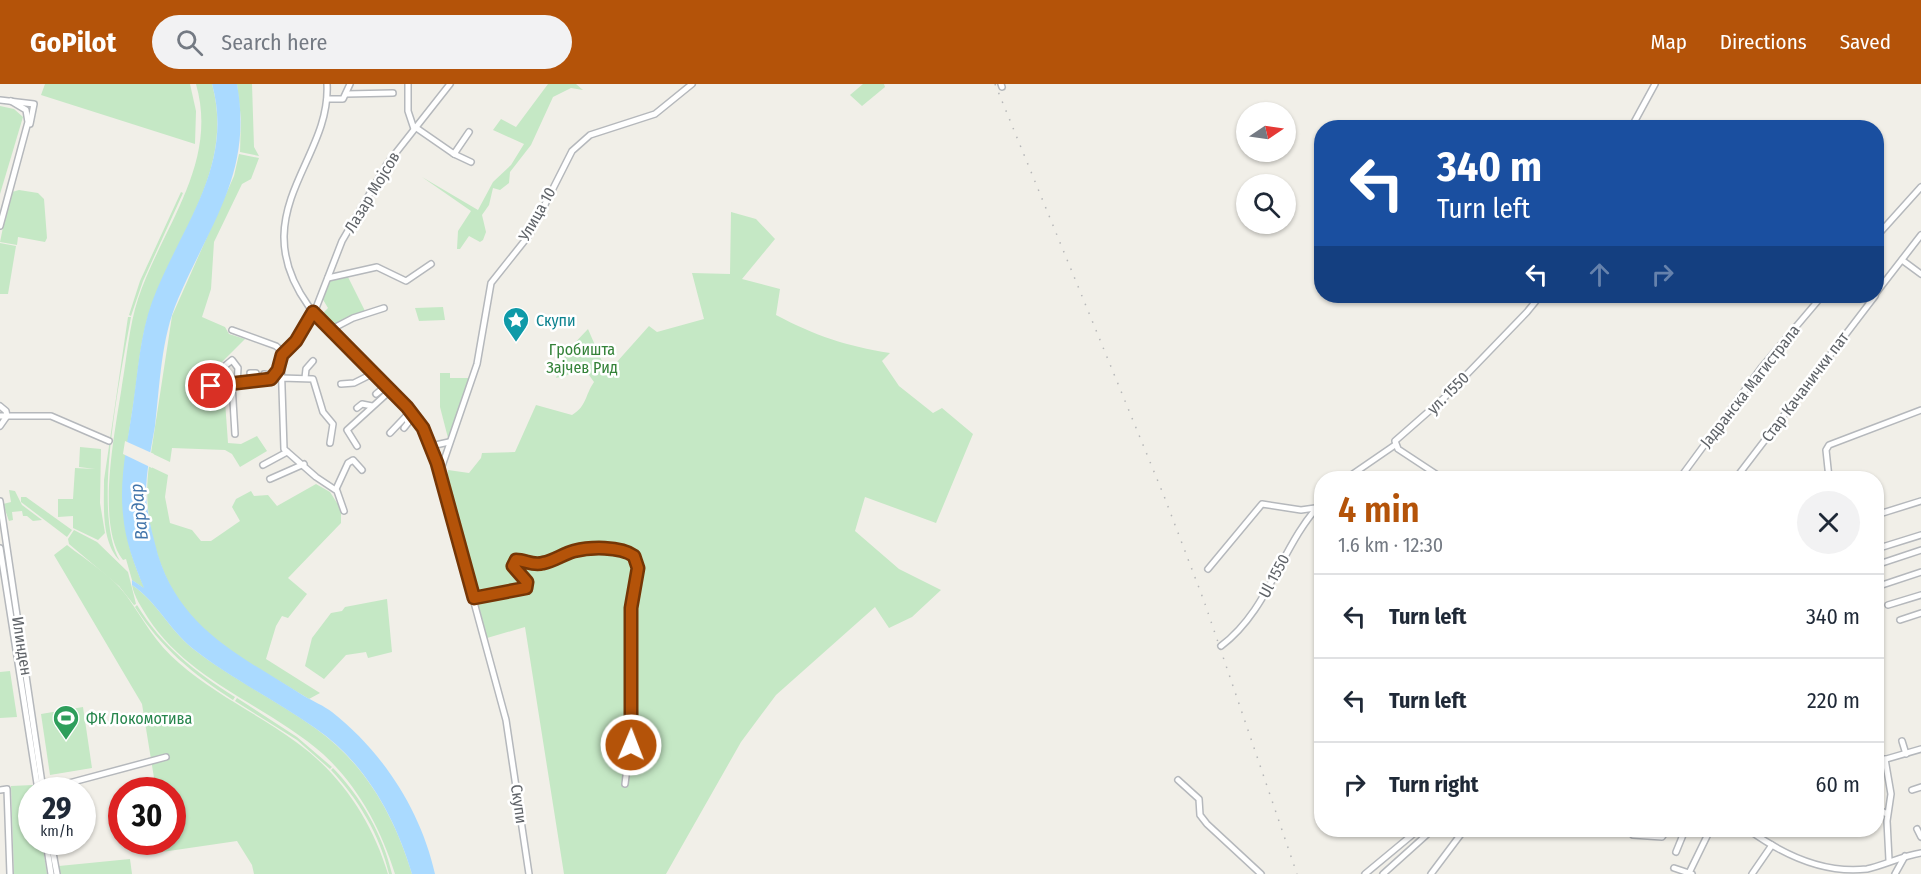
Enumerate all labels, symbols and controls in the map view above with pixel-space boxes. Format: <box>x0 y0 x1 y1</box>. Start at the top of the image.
search box <box>152 15 572 69</box>
text: GoPilot <box>30 26 116 59</box>
icon: search <box>173 26 206 59</box>
text: Search here <box>221 29 327 56</box>
text: Map <box>1650 29 1687 55</box>
text: Directions <box>1720 29 1807 55</box>
text: Saved <box>1840 29 1891 55</box>
north arrow <box>1236 102 1296 162</box>
map controls <box>1236 102 1296 234</box>
text: 340 m <box>1437 142 1542 192</box>
icon: left <box>1338 144 1416 222</box>
street label: Лазар Мојсов <box>340 148 404 236</box>
button: search <box>1236 174 1296 234</box>
street label: Улица 10 <box>514 184 559 245</box>
text: Turn left <box>1437 193 1530 225</box>
icon: left <box>1520 258 1553 291</box>
icon: ahead <box>1583 258 1616 291</box>
icon: right <box>1646 258 1679 291</box>
place icon: Скупи <box>501 305 531 343</box>
place label: Скупи <box>536 311 576 330</box>
street label: Јадранска Магистрала <box>1696 321 1804 451</box>
street label: Стар Качанички пат <box>1757 328 1853 446</box>
park label: Гробишта Зајчев Рид <box>546 340 618 377</box>
pin <box>185 360 236 411</box>
street label: ул. 1550 <box>1423 368 1473 418</box>
icon: arrive <box>194 369 227 402</box>
water label: Вардар <box>125 483 153 541</box>
text: 4 min <box>1338 488 1420 532</box>
button: close <box>1797 491 1860 554</box>
text: 1.6 km · 12:30 <box>1338 533 1443 557</box>
street label: Ul 1550 <box>1255 551 1293 601</box>
icon: left <box>1338 600 1371 633</box>
text: Turn left <box>1389 603 1467 630</box>
text: 340 m <box>1806 603 1860 630</box>
street label: Илинден <box>8 615 36 677</box>
icon: left <box>1338 684 1371 717</box>
text: Turn left <box>1389 687 1467 714</box>
text: 220 m <box>1807 687 1860 714</box>
sports icon: ФК Локомотива <box>51 703 81 741</box>
place label: ФК Локомотива <box>86 709 192 728</box>
position arrow <box>599 713 663 777</box>
icon: right <box>1338 768 1371 801</box>
text: Turn right <box>1389 771 1478 798</box>
text: 60 m <box>1816 771 1860 798</box>
speed limit sign: 30 <box>108 777 186 855</box>
street label: Скупи <box>507 783 531 825</box>
text: 29 <box>42 791 72 827</box>
text: km/h <box>40 822 74 840</box>

